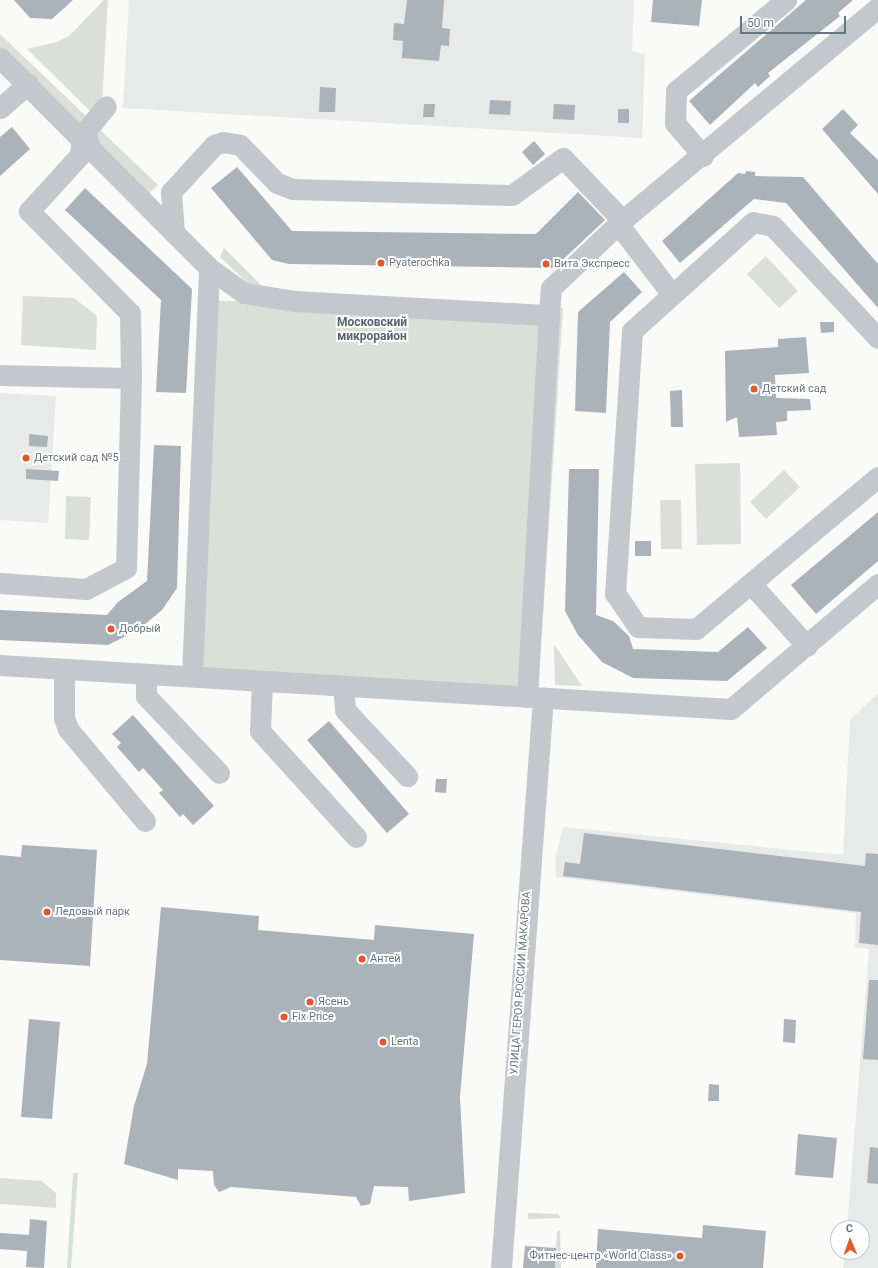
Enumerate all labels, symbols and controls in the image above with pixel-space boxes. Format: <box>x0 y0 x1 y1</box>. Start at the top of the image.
scale bar <box>742 8 848 34</box>
text: 50 m <box>747 16 774 30</box>
place label: Pyaterochka <box>389 256 450 270</box>
place label: Вита Экспресс <box>554 257 630 271</box>
marker: Pyaterochka <box>376 258 386 268</box>
marker: Вита Экспресс <box>541 259 551 269</box>
district label: Московский микрорайон <box>337 316 407 344</box>
place label: Детский сад <box>762 382 826 396</box>
marker: Детский сад <box>749 384 759 394</box>
place label: Детский сад №5 <box>34 451 119 465</box>
marker: Детский сад №5 <box>21 453 31 463</box>
place label: Добрый <box>119 622 161 636</box>
marker: Добрый <box>106 624 116 634</box>
street label: УЛИЦА ГЕРОЯ РОССИИ МАКАРОВА <box>508 891 534 1075</box>
place label: Ледовый парк <box>55 905 130 919</box>
marker: Ледовый парк <box>42 907 52 917</box>
place label: Антей <box>370 952 401 966</box>
marker: Антей <box>357 954 367 964</box>
place label: Ясень <box>318 995 349 1009</box>
marker: Ясень <box>305 997 315 1007</box>
place label: Fix Price <box>292 1010 334 1024</box>
marker: Fix Price <box>279 1012 289 1022</box>
place label: Lenta <box>391 1035 418 1049</box>
marker: Lenta <box>378 1037 388 1047</box>
north arrow <box>830 1220 870 1260</box>
text: С <box>846 1222 853 1235</box>
place label: Фитнес-центр «World Class» <box>529 1249 672 1263</box>
marker: Фитнес-центр «World Class» <box>675 1251 685 1261</box>

